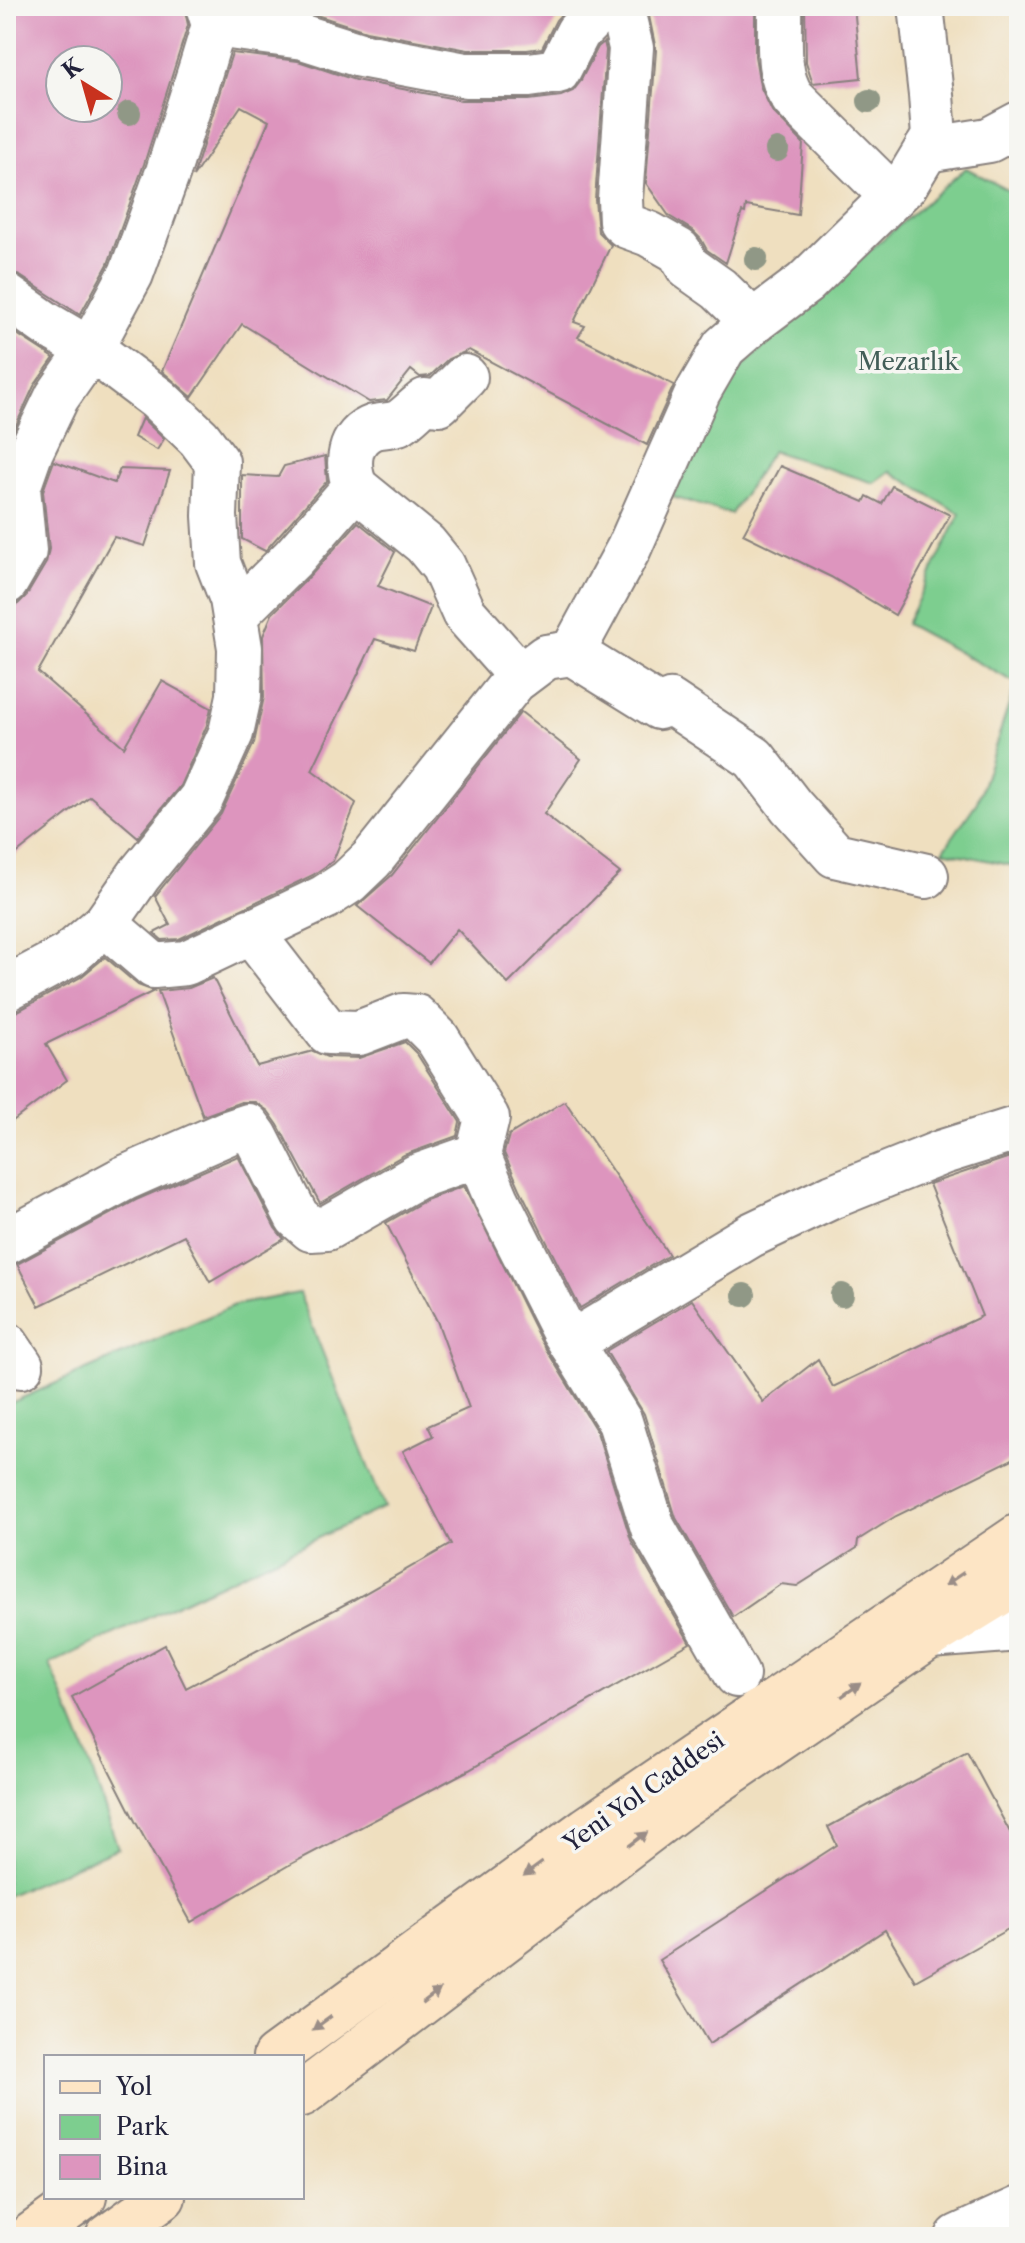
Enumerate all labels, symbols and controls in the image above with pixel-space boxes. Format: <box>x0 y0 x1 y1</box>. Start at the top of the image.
north arrow <box>44 44 124 124</box>
text: K <box>57 51 89 84</box>
park label: Mezarlık <box>858 347 959 376</box>
one-way arrow <box>944 1572 965 1587</box>
one-way arrow <box>841 1683 862 1698</box>
street label: Yeni Yol Caddesi <box>557 1725 730 1858</box>
one-way arrow <box>628 1832 649 1848</box>
one-way arrow <box>522 1861 543 1877</box>
one-way arrow <box>420 1988 442 2004</box>
one-way arrow <box>312 2014 333 2030</box>
legend <box>44 2055 304 2199</box>
text: Yol <box>115 2072 152 2101</box>
text: Park <box>116 2112 169 2141</box>
text: Bina <box>116 2152 168 2181</box>

